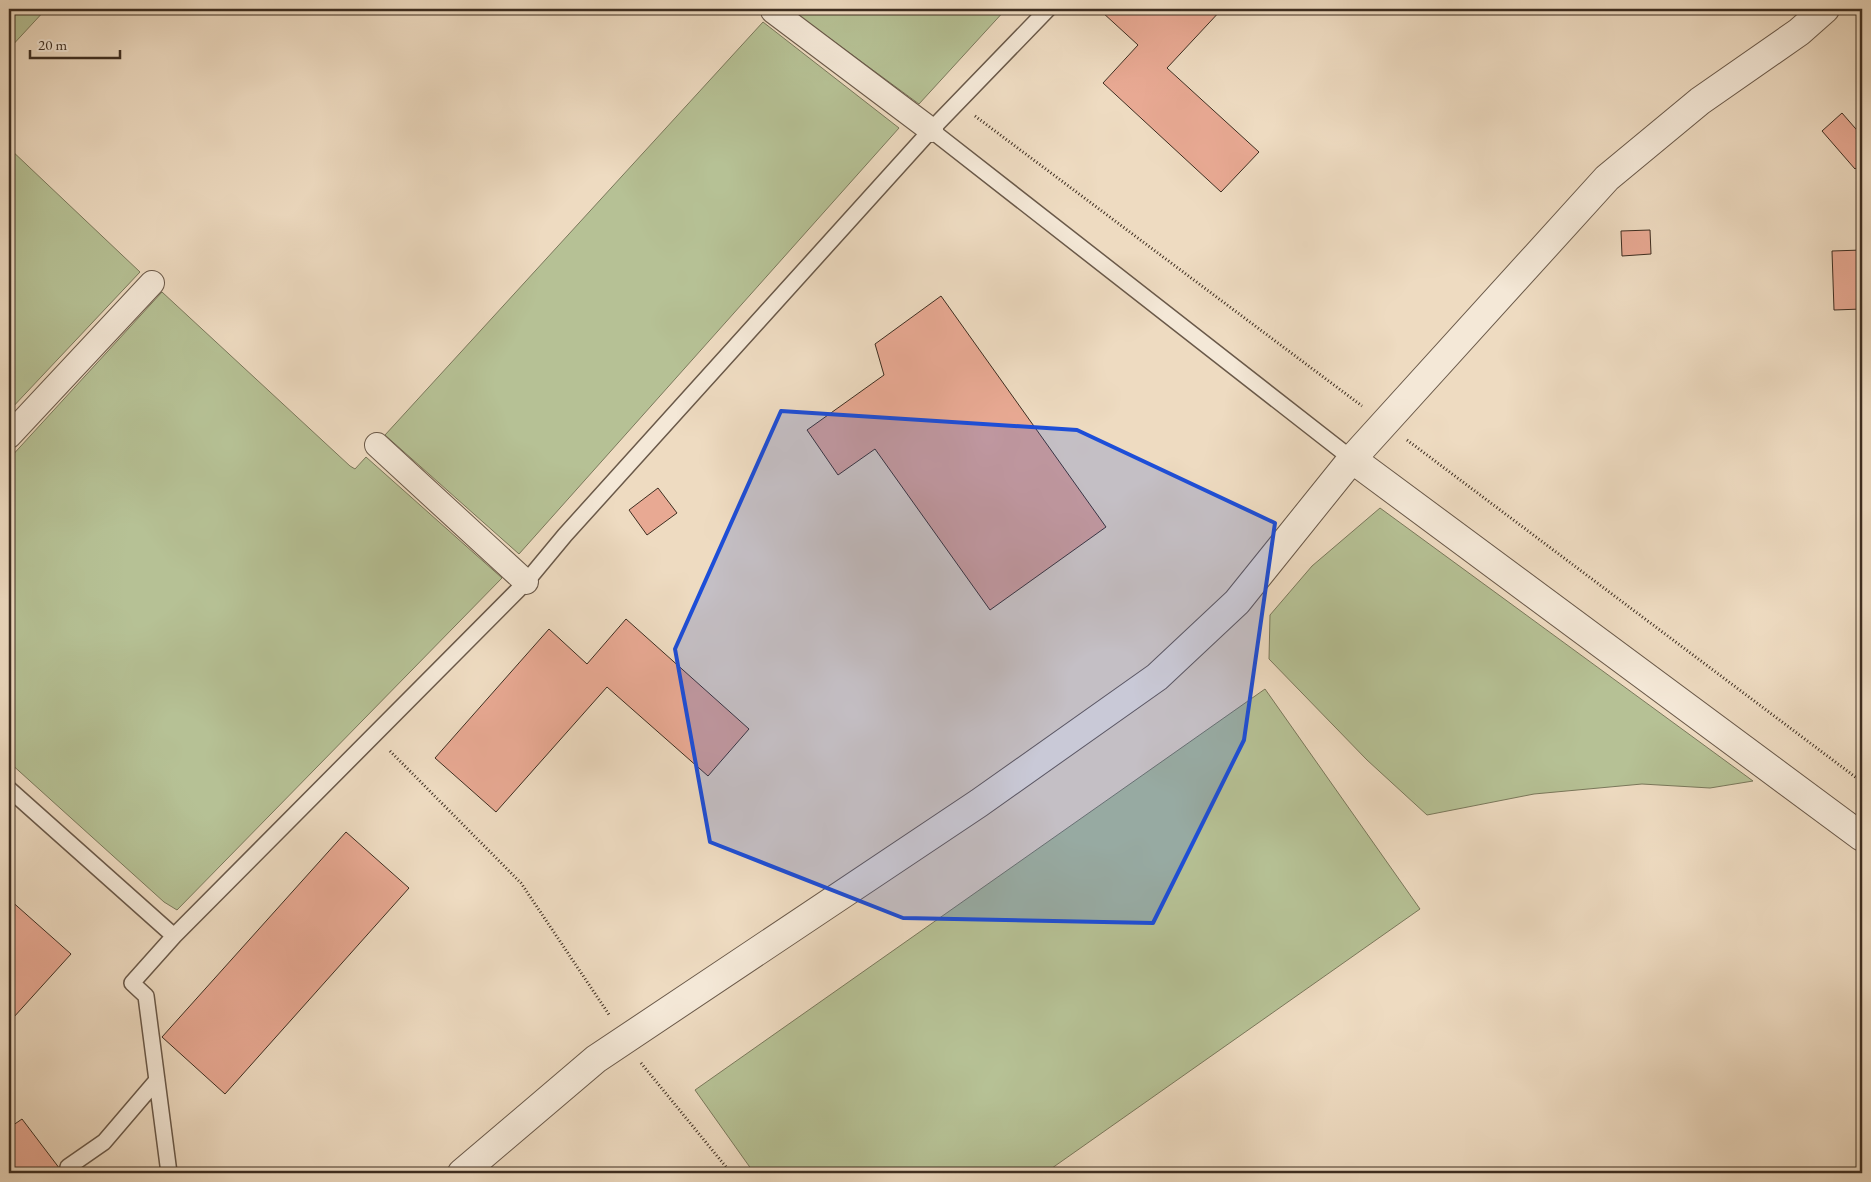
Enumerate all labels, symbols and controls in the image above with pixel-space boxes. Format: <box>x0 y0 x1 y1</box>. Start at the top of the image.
scale bar <box>30 28 120 60</box>
text: 20 m <box>38 35 67 54</box>

